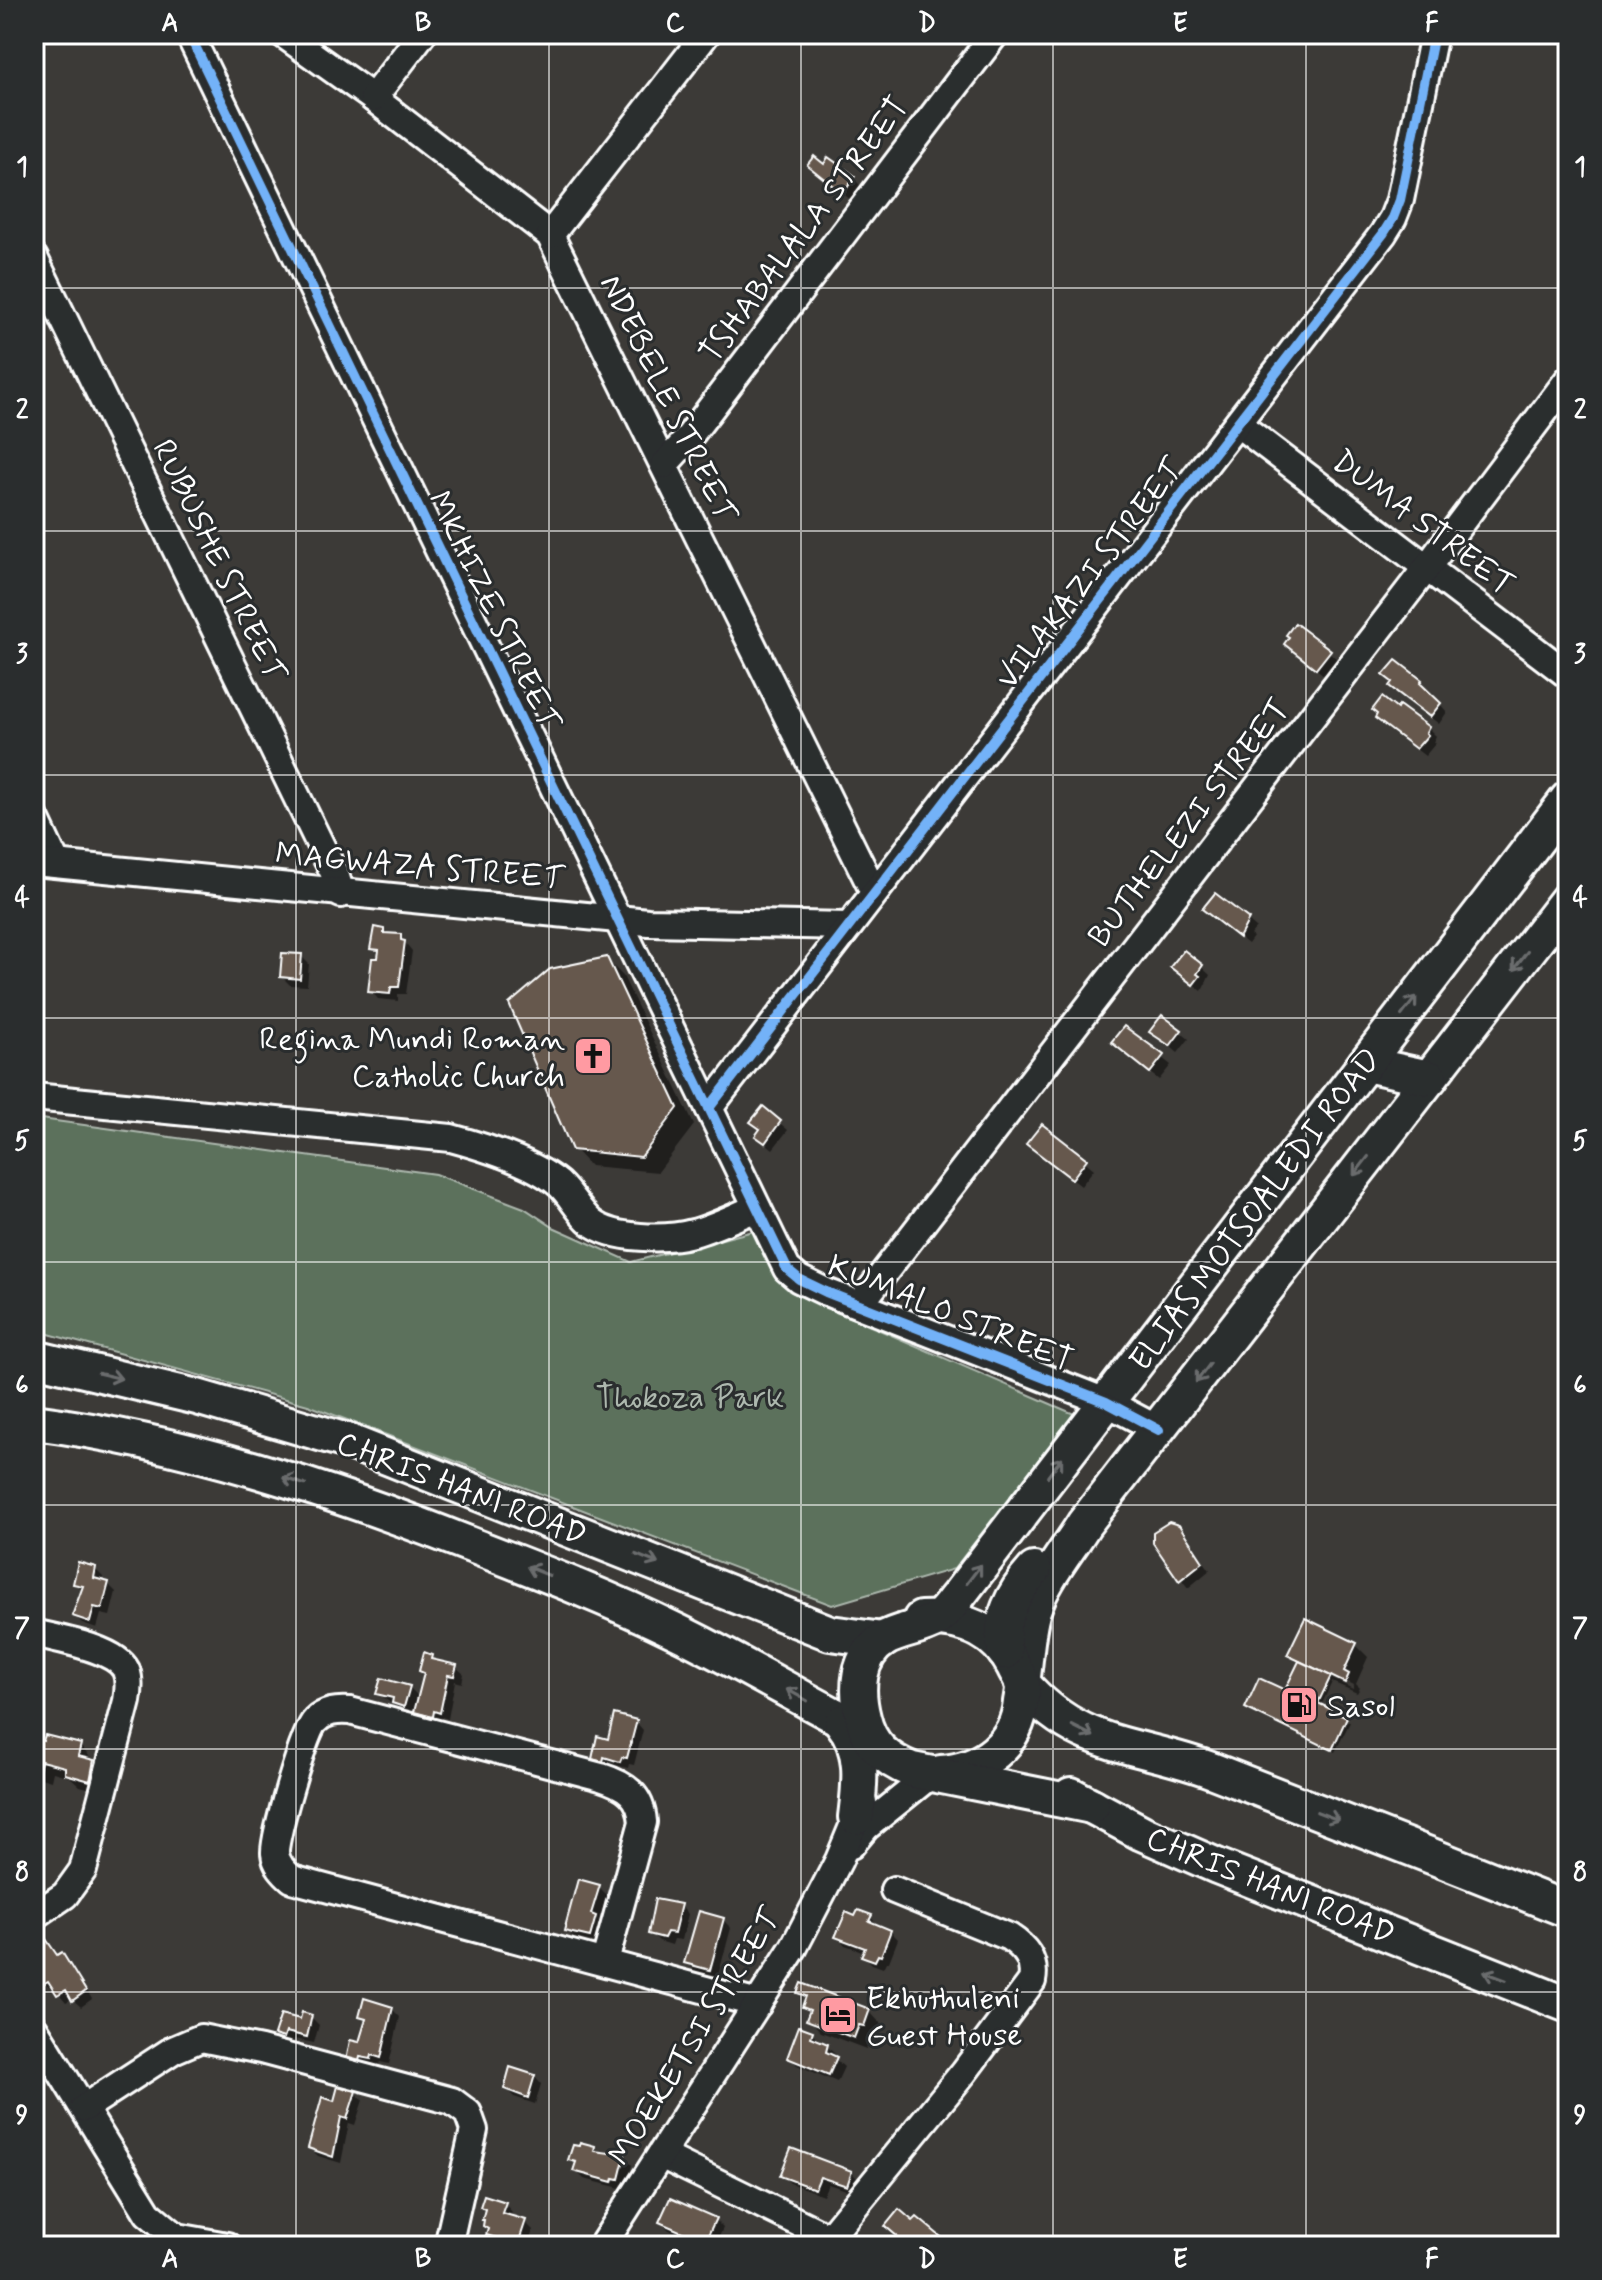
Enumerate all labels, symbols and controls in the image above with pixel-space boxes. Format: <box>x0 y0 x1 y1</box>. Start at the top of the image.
text: A <box>161 7 179 41</box>
text: B <box>415 7 431 41</box>
text: C <box>666 7 685 41</box>
text: D <box>918 7 936 41</box>
text: E <box>1172 7 1188 41</box>
text: F <box>1425 7 1439 41</box>
street label: TSHABALALA STREET <box>690 88 919 372</box>
text: 1 <box>16 151 28 185</box>
text: 1 <box>1574 151 1586 185</box>
street label: NDEBELE STREET <box>589 268 746 531</box>
text: 2 <box>16 394 29 428</box>
text: 2 <box>1574 394 1587 428</box>
street label: RUBUSHE STREET <box>141 433 296 690</box>
street label: DUMA STREET <box>1323 441 1523 606</box>
street label: VILAKAZI STREET <box>987 449 1195 698</box>
street label: MKHIZE STREET <box>417 484 570 739</box>
text: 3 <box>16 638 28 672</box>
text: 3 <box>1574 638 1586 672</box>
street label: BUTHELEZI STREET <box>1079 690 1300 956</box>
street label: MAGWAZA STREET <box>273 833 567 901</box>
text: 4 <box>14 882 30 916</box>
text: 4 <box>1572 882 1588 916</box>
one-way arrow <box>1512 950 1529 971</box>
one-way arrow <box>1400 996 1417 1017</box>
place label: Regina Mundi Roman Catholic Church <box>259 1019 565 1098</box>
church icon: Regina Mundi Roman Catholic Church <box>572 1035 614 1077</box>
street label: ELIAS MOTSOALEDI ROAD <box>1120 1040 1391 1380</box>
text: 5 <box>14 1125 30 1159</box>
text: 5 <box>1572 1125 1588 1159</box>
one-way arrow <box>1352 1155 1370 1176</box>
street label: KUMALO STREET <box>821 1245 1079 1382</box>
one-way arrow <box>1194 1361 1211 1383</box>
text: 6 <box>15 1369 29 1403</box>
one-way arrow <box>96 1369 122 1384</box>
text: 6 <box>1573 1369 1587 1403</box>
park label: Thokoza Park <box>596 1377 784 1419</box>
street label: CHRIS HANI ROAD <box>330 1423 592 1557</box>
one-way arrow <box>1047 1457 1064 1479</box>
one-way arrow <box>281 1473 307 1488</box>
one-way arrow <box>634 1553 659 1567</box>
one-way arrow <box>526 1563 550 1577</box>
one-way arrow <box>966 1564 983 1585</box>
text: 7 <box>14 1612 30 1646</box>
text: 7 <box>1572 1612 1588 1646</box>
fuel station icon: Sasol <box>1278 1684 1320 1726</box>
place label: Sasol <box>1327 1686 1395 1728</box>
one-way arrow <box>786 1687 809 1703</box>
one-way arrow <box>1071 1724 1094 1739</box>
one-way arrow <box>1315 1810 1340 1824</box>
street label: CHRIS HANI ROAD <box>1140 1818 1401 1956</box>
text: 8 <box>15 1856 29 1890</box>
text: 8 <box>1573 1856 1587 1890</box>
street label: MOEKETSI STREET <box>599 1899 793 2174</box>
one-way arrow <box>1483 1968 1508 1982</box>
place label: Ekhuthuleni Guest House <box>866 1978 1022 2057</box>
hotel icon: Ekhuthuleni Guest House <box>817 1994 859 2036</box>
text: 9 <box>16 2099 29 2133</box>
text: 9 <box>1574 2099 1587 2133</box>
text: A <box>161 2243 179 2277</box>
text: B <box>415 2243 431 2277</box>
text: C <box>666 2243 685 2277</box>
text: D <box>918 2243 936 2277</box>
text: E <box>1172 2243 1188 2277</box>
text: F <box>1425 2243 1439 2277</box>

